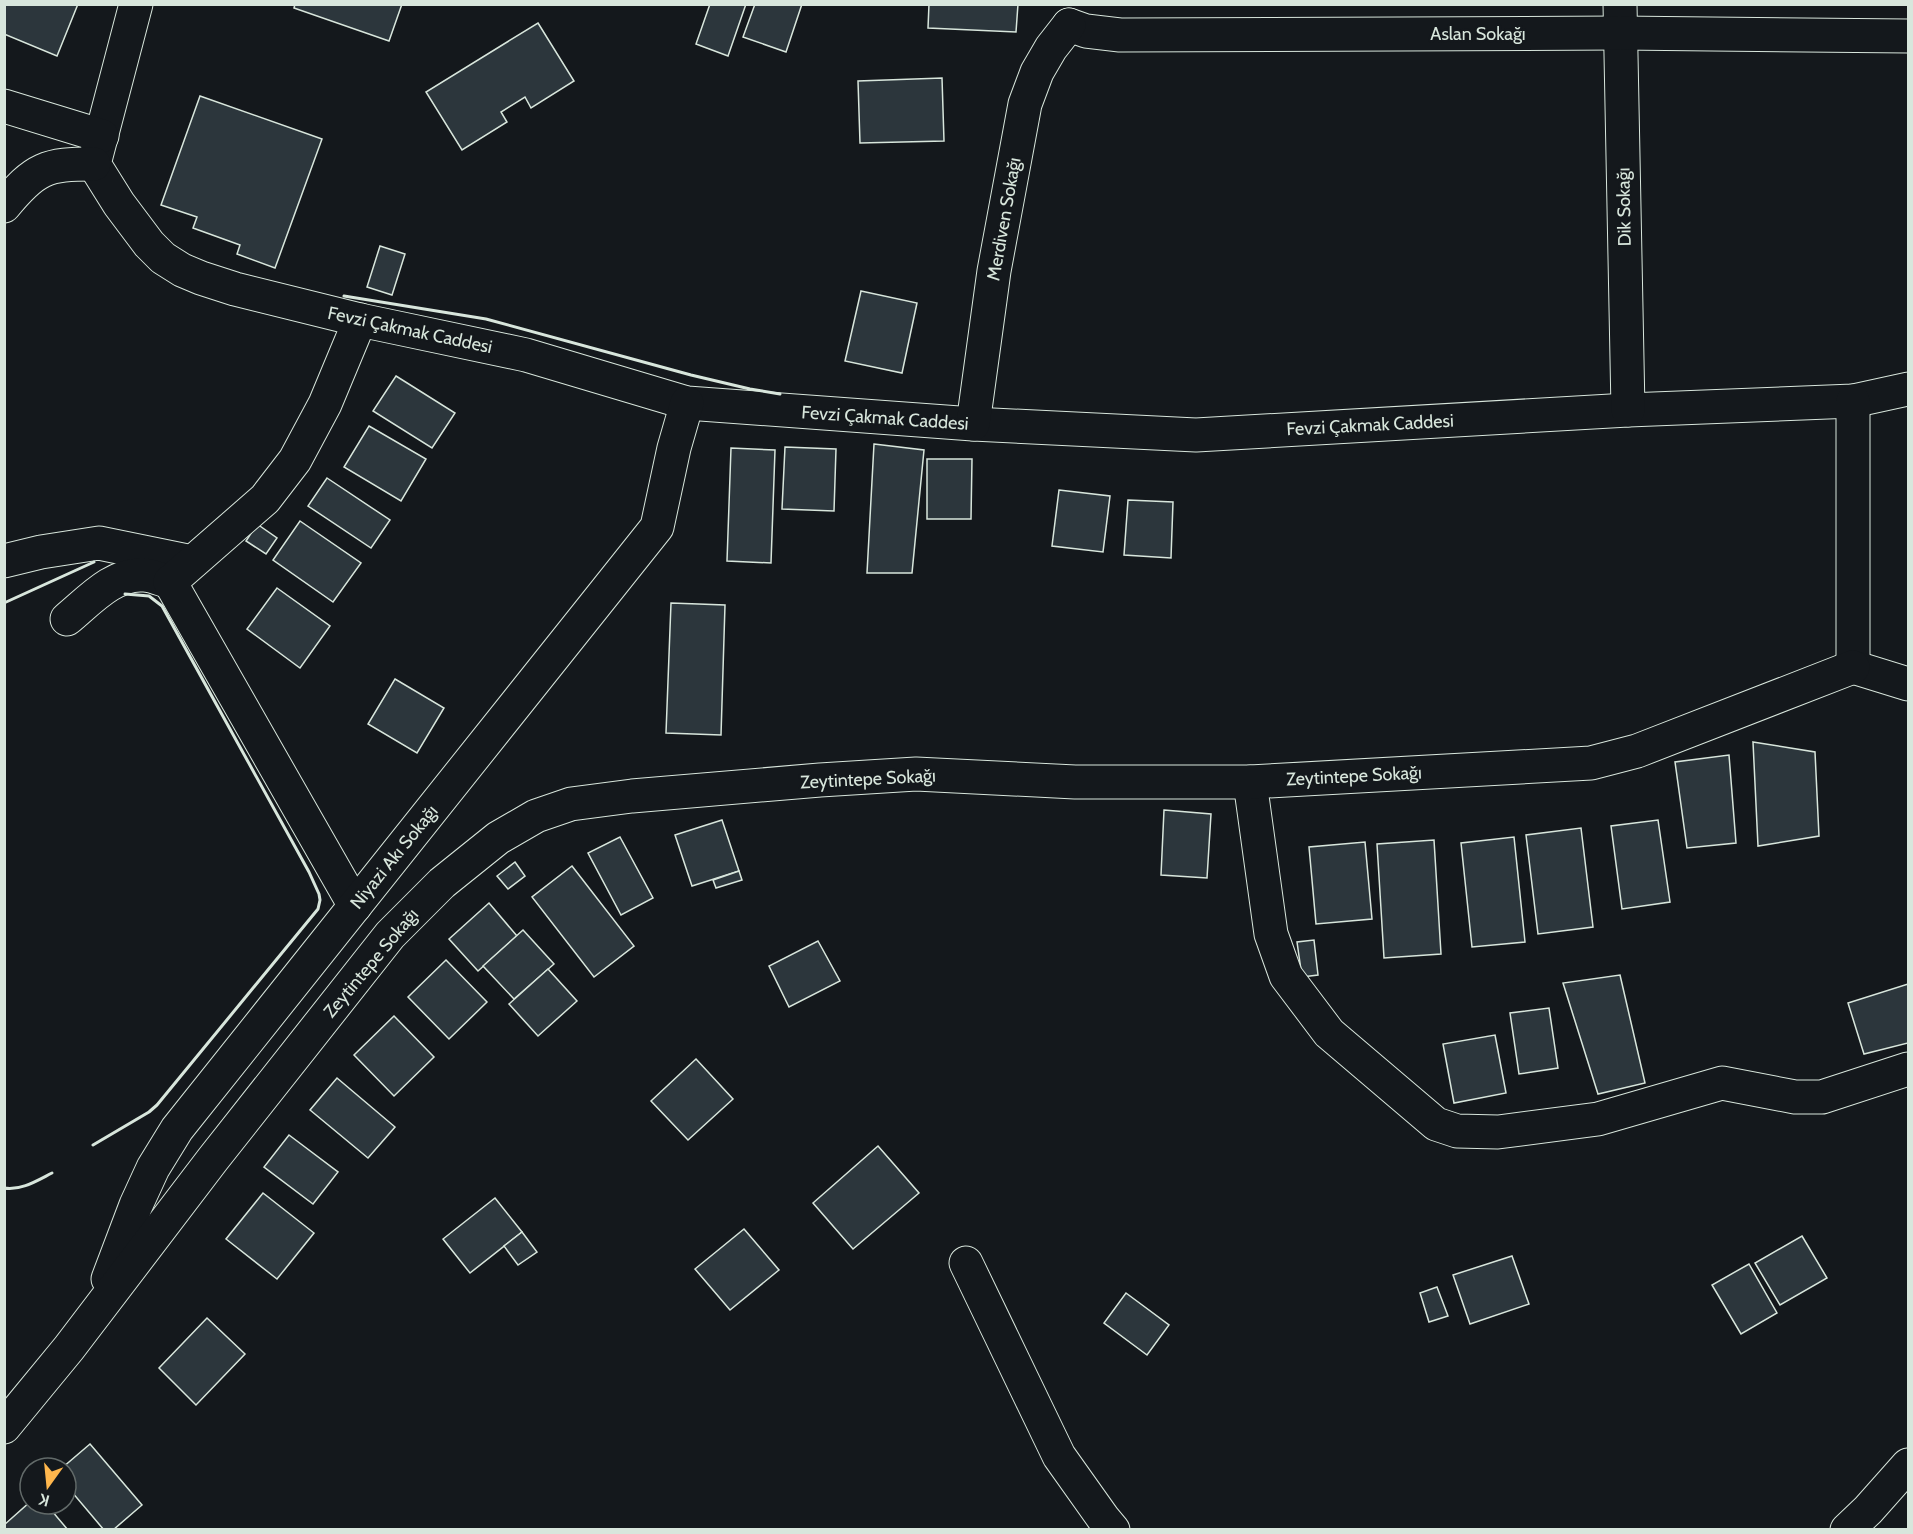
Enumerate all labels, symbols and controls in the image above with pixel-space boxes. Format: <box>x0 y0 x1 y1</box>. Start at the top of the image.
street label: Aslan Sokağı <box>1430 23 1526 45</box>
street label: Merdiven Sokağı <box>982 156 1026 282</box>
street label: Dik Sokağı <box>1612 167 1636 247</box>
street label: Fevzi Çakmak Caddesi <box>326 302 494 358</box>
street label: Fevzi Çakmak Caddesi <box>801 401 969 435</box>
street label: Fevzi Çakmak Caddesi <box>1286 410 1454 440</box>
street label: Zeytintepe Sokağı <box>1286 761 1422 791</box>
street label: Zeytintepe Sokağı <box>800 764 936 794</box>
street label: Niyazi Akı Sokağı <box>345 801 443 913</box>
street label: Zeytintepe Sokağı <box>319 904 423 1022</box>
north arrow <box>18 1456 78 1516</box>
text: K <box>37 1490 52 1510</box>

